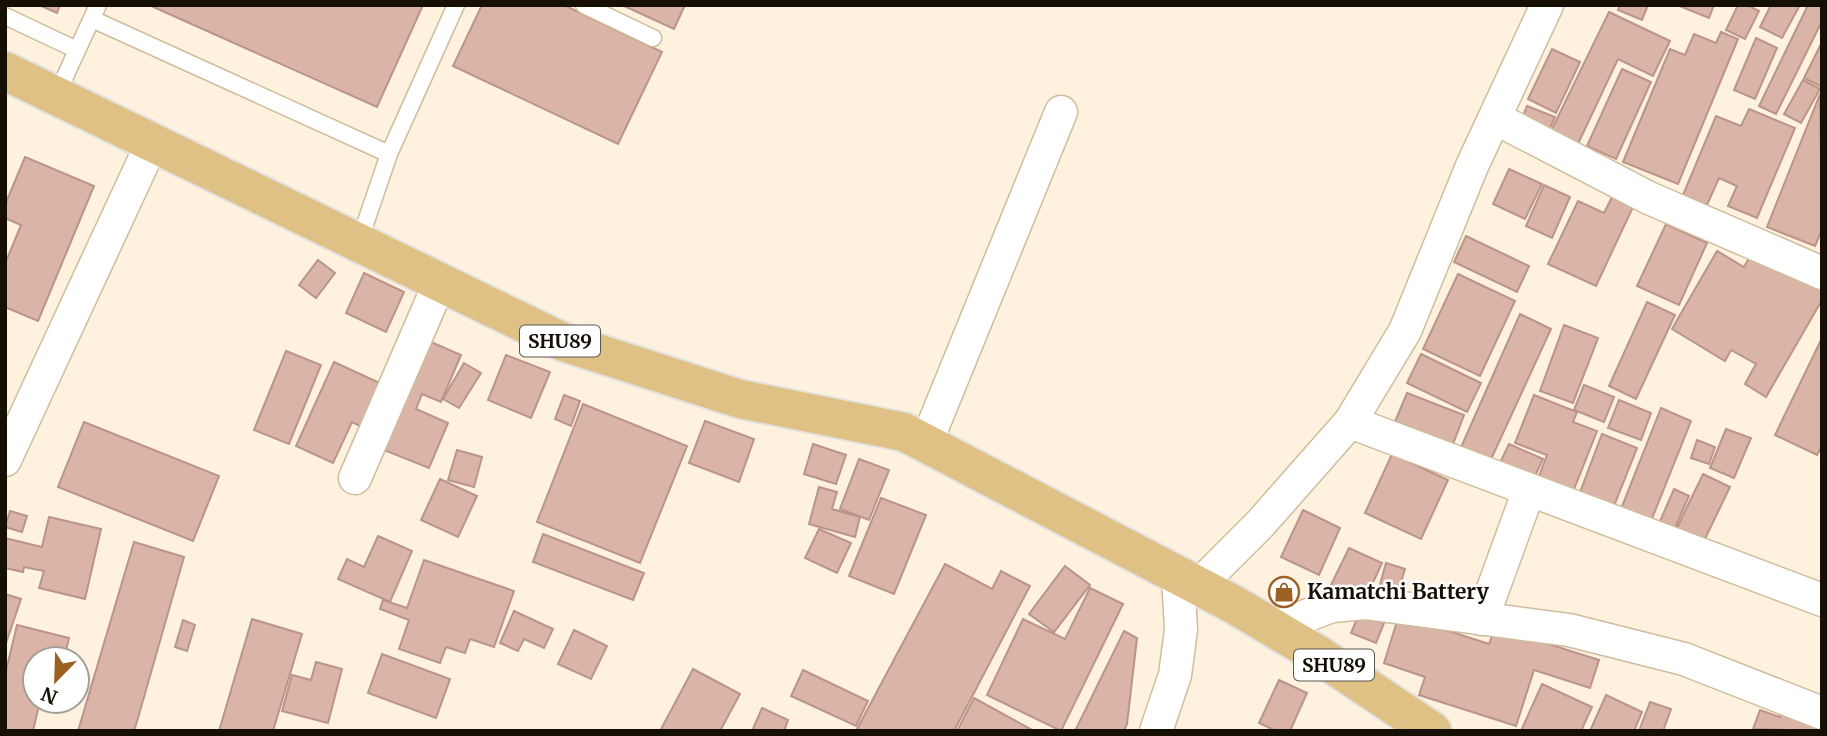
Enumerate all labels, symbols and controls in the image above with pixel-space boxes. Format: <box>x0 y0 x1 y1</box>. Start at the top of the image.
road number: SHU89 <box>520 326 600 356</box>
shop icon: Kamatchi Battery <box>1267 575 1301 609</box>
place label: Kamatchi Battery <box>1307 578 1489 605</box>
north arrow <box>21 645 91 715</box>
road number: SHU89 <box>1294 650 1374 680</box>
text: N <box>38 682 61 710</box>

